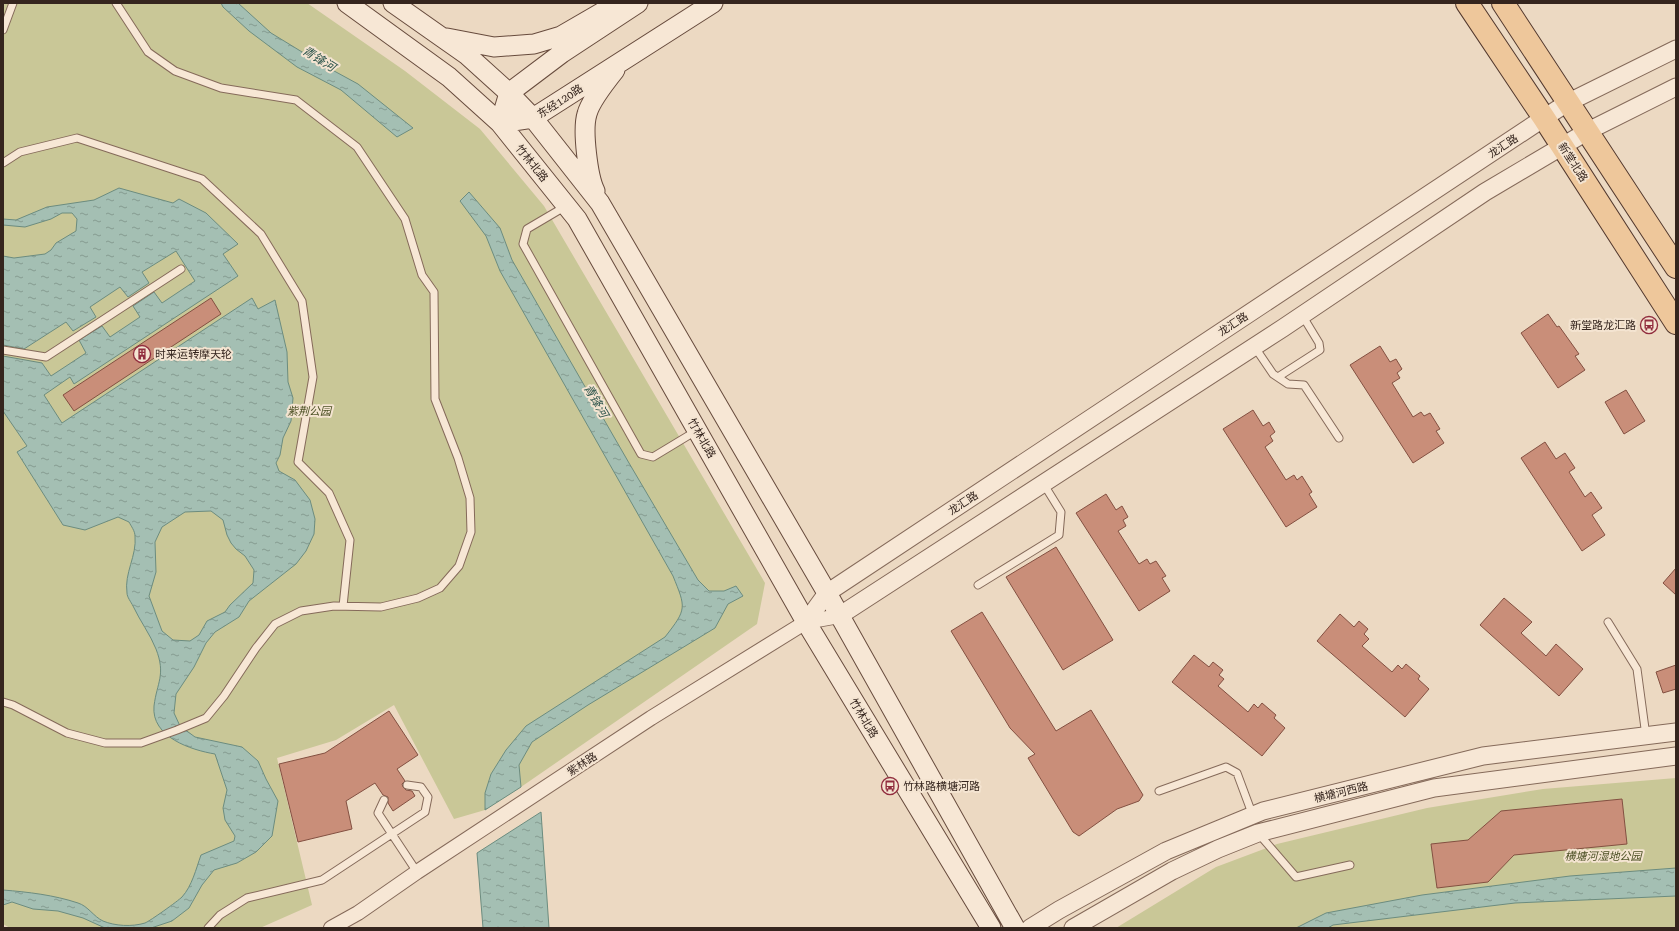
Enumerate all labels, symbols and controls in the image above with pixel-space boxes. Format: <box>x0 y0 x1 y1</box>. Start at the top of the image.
water label: 青锋河 <box>300 44 340 76</box>
street label: 东经120路 <box>535 82 585 121</box>
street label: 龙汇路 <box>1486 132 1521 161</box>
street label: 新堂北路 <box>1555 140 1590 184</box>
street label: 竹林北路 <box>513 142 551 185</box>
street label: 龙汇路 <box>1216 310 1251 339</box>
bus stop icon: 新堂路龙汇路 <box>1639 315 1659 335</box>
place label: 新堂路龙汇路 <box>1570 319 1636 332</box>
building icon: 时来运转摩天轮 <box>132 344 152 364</box>
place label: 时来运转摩天轮 <box>155 348 232 361</box>
water label: 青锋河 <box>581 382 612 422</box>
park label: 紫荆公园 <box>287 405 333 418</box>
street label: 竹林北路 <box>685 416 718 461</box>
street label: 龙汇路 <box>946 489 981 518</box>
street label: 竹林北路 <box>847 696 880 740</box>
street label: 紫林路 <box>565 750 600 779</box>
bus stop icon: 竹林路横塘河路 <box>880 776 900 796</box>
place label: 竹林路横塘河路 <box>903 780 980 793</box>
street label: 横塘河西路 <box>1313 780 1369 805</box>
park label: 横塘河湿地公园 <box>1565 850 1643 863</box>

